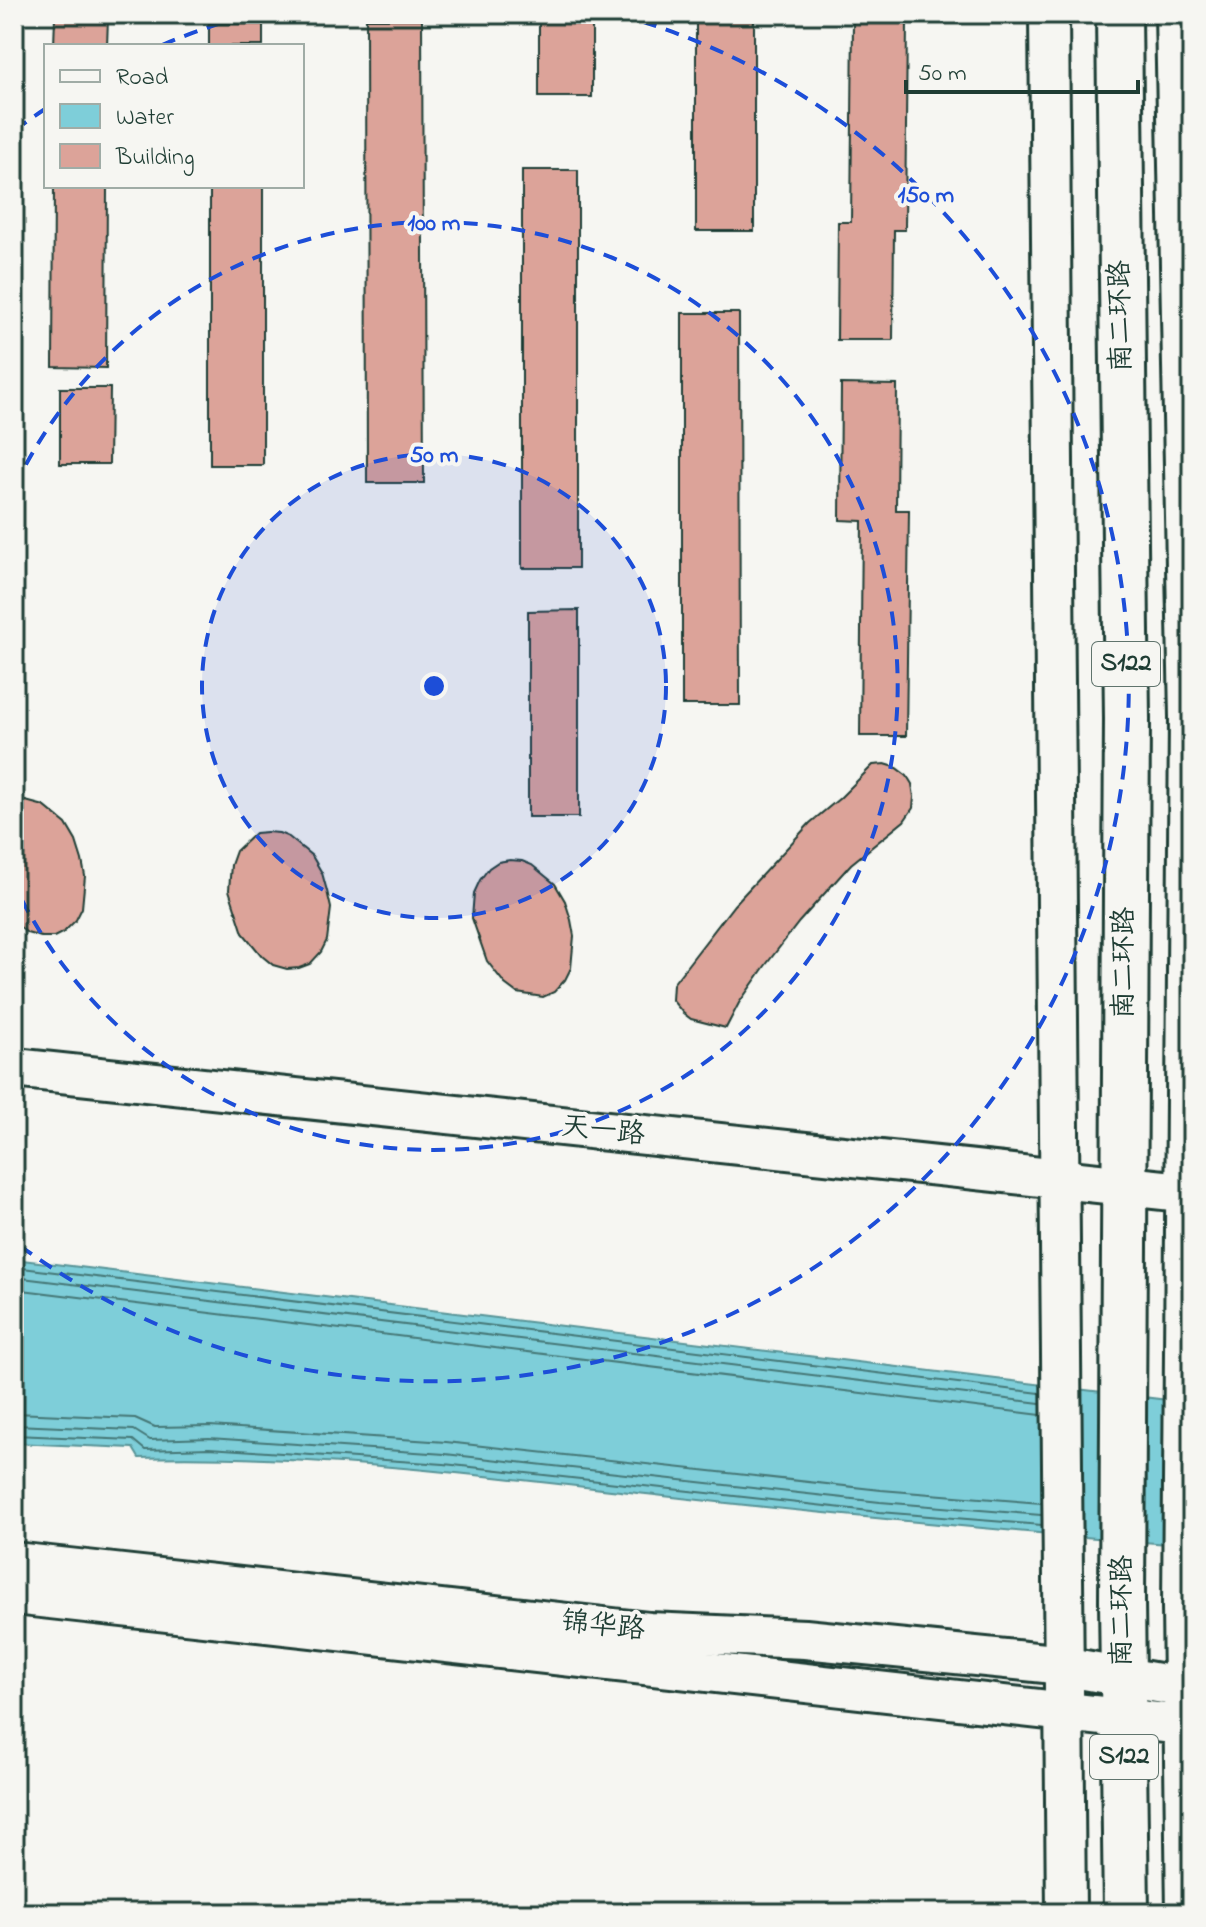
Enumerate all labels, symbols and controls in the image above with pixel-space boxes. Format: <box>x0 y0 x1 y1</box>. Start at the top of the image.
legend <box>44 44 304 188</box>
scale bar <box>906 44 1138 94</box>
text: 50 m <box>918 57 967 92</box>
text: Road <box>116 61 169 96</box>
text: Water <box>116 101 174 136</box>
text: Building <box>115 141 195 176</box>
text: 150 m <box>898 179 955 214</box>
text: 100 m <box>408 207 461 242</box>
street label: 南二环路 <box>1101 260 1143 372</box>
text: 50 m <box>410 439 459 474</box>
road number: S122 <box>1092 642 1160 686</box>
centre of rings <box>420 672 448 700</box>
street label: 南二环路 <box>1105 907 1146 1019</box>
street label: 天一路 <box>559 1107 647 1157</box>
street label: 南二环路 <box>1103 1555 1144 1667</box>
street label: 锦华路 <box>559 1602 647 1652</box>
road number: S122 <box>1090 1735 1158 1779</box>

